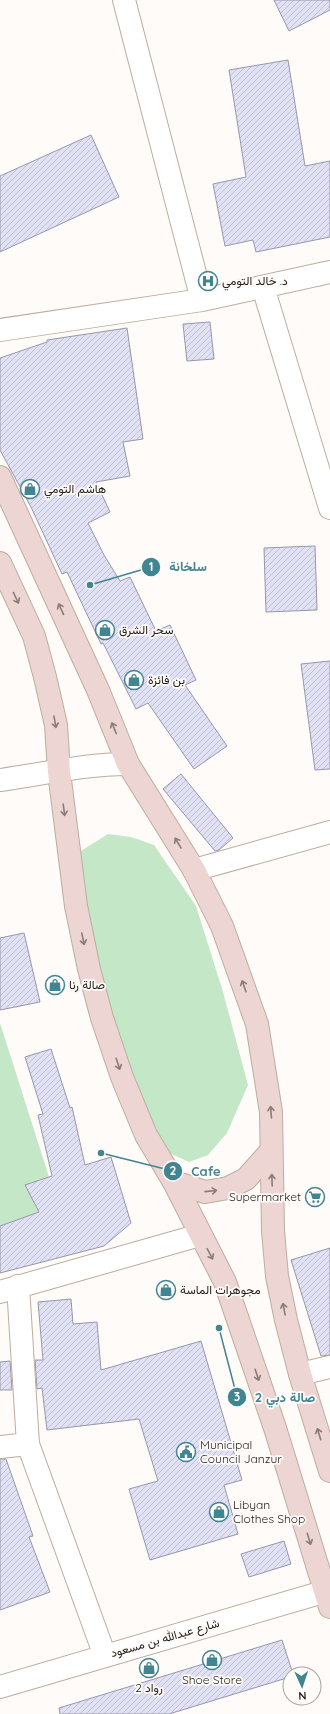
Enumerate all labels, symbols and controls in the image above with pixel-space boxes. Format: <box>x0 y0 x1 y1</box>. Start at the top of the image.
hospital icon: د. خالد التومي <box>197 270 219 292</box>
place label: د. خالد التومي <box>222 273 288 291</box>
shop icon: هاشم التومي <box>19 478 41 500</box>
place label: هاشم التومي <box>44 481 106 499</box>
callout: سلخانة <box>141 554 215 579</box>
text: سلخانة <box>169 558 207 574</box>
text: 1 <box>149 559 153 574</box>
one-way arrow <box>13 592 20 604</box>
one-way arrow <box>57 604 64 616</box>
shop icon: سحر الشرق <box>94 619 116 641</box>
place label: سحر الشرق <box>119 622 174 638</box>
shop icon: بن فائزة <box>123 669 145 691</box>
place label: بن فائزة <box>148 672 185 688</box>
one-way arrow <box>51 715 59 728</box>
one-way arrow <box>109 723 117 735</box>
one-way arrow <box>60 803 68 816</box>
one-way arrow <box>174 837 182 849</box>
one-way arrow <box>79 932 87 945</box>
shop icon: صالة رنا <box>44 974 66 996</box>
place label: صالة رنا <box>69 977 105 993</box>
one-way arrow <box>240 980 248 992</box>
one-way arrow <box>114 1058 122 1070</box>
one-way arrow <box>267 1106 274 1119</box>
callout: Cafe <box>163 1159 228 1184</box>
text: 2 <box>170 1163 177 1178</box>
text: Cafe <box>191 1163 221 1179</box>
one-way arrow <box>268 1174 276 1187</box>
supermarket icon: Supermarket <box>304 1186 326 1208</box>
one-way arrow <box>204 1187 217 1194</box>
place label: Supermarket <box>229 1189 301 1204</box>
one-way arrow <box>207 1248 215 1260</box>
shop icon: مجوهرات الماسة <box>155 1279 177 1301</box>
place label: مجوهرات الماسة <box>180 1282 261 1298</box>
one-way arrow <box>279 1303 287 1316</box>
one-way arrow <box>254 1368 262 1380</box>
callout: صالة دبي 2 <box>227 1385 323 1410</box>
text: 3 <box>234 1389 240 1404</box>
text: صالة دبي 2 <box>255 1389 315 1408</box>
one-way arrow <box>315 1428 322 1441</box>
place label: Municipal Council Janzur <box>200 1437 282 1466</box>
public building icon: Municipal Council Janzur <box>175 1441 197 1463</box>
place label: Libyan Clothes Shop <box>233 1497 305 1526</box>
shop icon: Libyan Clothes Shop <box>208 1501 230 1523</box>
one-way arrow <box>306 1532 313 1545</box>
street label: شارع عبدالله بن مسعود <box>109 1615 222 1662</box>
shop icon: Shoe Store <box>201 1649 223 1671</box>
shop icon: رواد 2 <box>138 1657 160 1679</box>
north arrow <box>282 1666 322 1706</box>
place label: Shoe Store <box>182 1672 242 1687</box>
place label: رواد 2 <box>135 1680 163 1696</box>
text: N <box>298 1689 307 1703</box>

